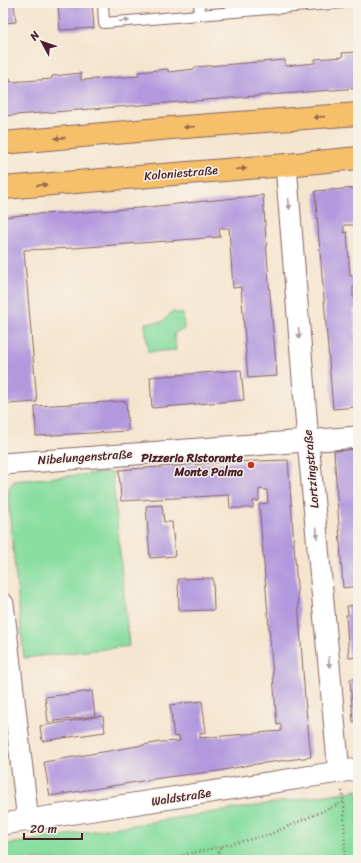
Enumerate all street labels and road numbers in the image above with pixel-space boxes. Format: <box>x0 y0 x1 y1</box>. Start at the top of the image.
street label: Koloniestraße <box>143 159 219 187</box>
street label: Lortzingstraße <box>297 429 325 509</box>
street label: Nibelungenstraße <box>37 443 133 471</box>
street label: Waldstraße <box>150 781 213 813</box>

